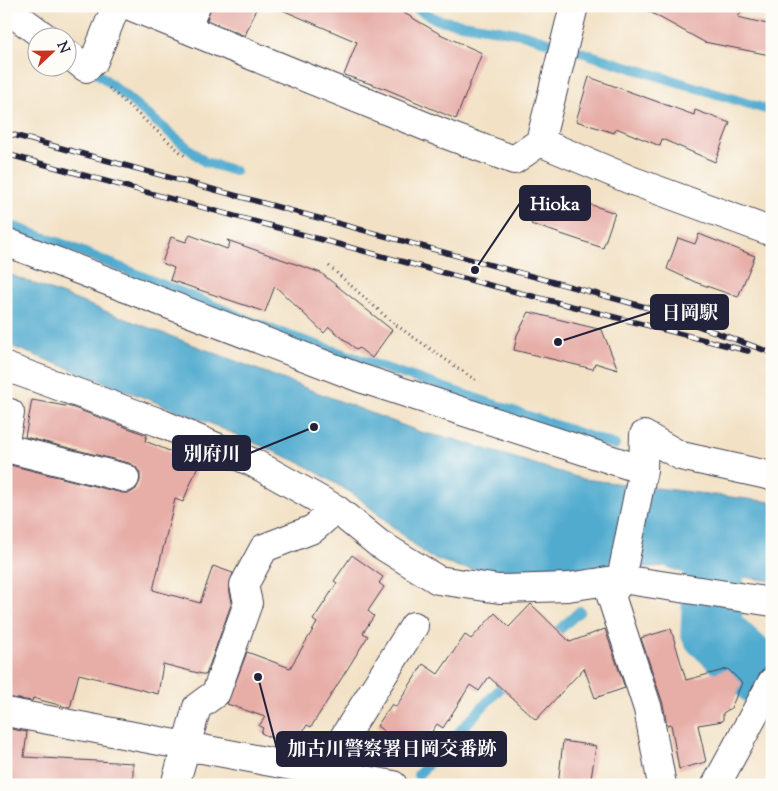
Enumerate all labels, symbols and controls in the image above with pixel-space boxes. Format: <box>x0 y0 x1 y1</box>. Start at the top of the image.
north arrow <box>28 28 78 78</box>
text: N <box>51 39 74 57</box>
callout: Hioka <box>520 186 590 220</box>
text: Hioka <box>530 192 580 219</box>
callout: 日岡駅 <box>651 295 728 329</box>
text: 日岡駅 <box>661 301 719 328</box>
callout: 別府川 <box>173 436 250 470</box>
text: 別府川 <box>183 442 241 469</box>
callout: 加古川警察署日岡交番跡 <box>277 732 506 766</box>
text: 加古川警察署日岡交番跡 <box>287 737 497 764</box>

